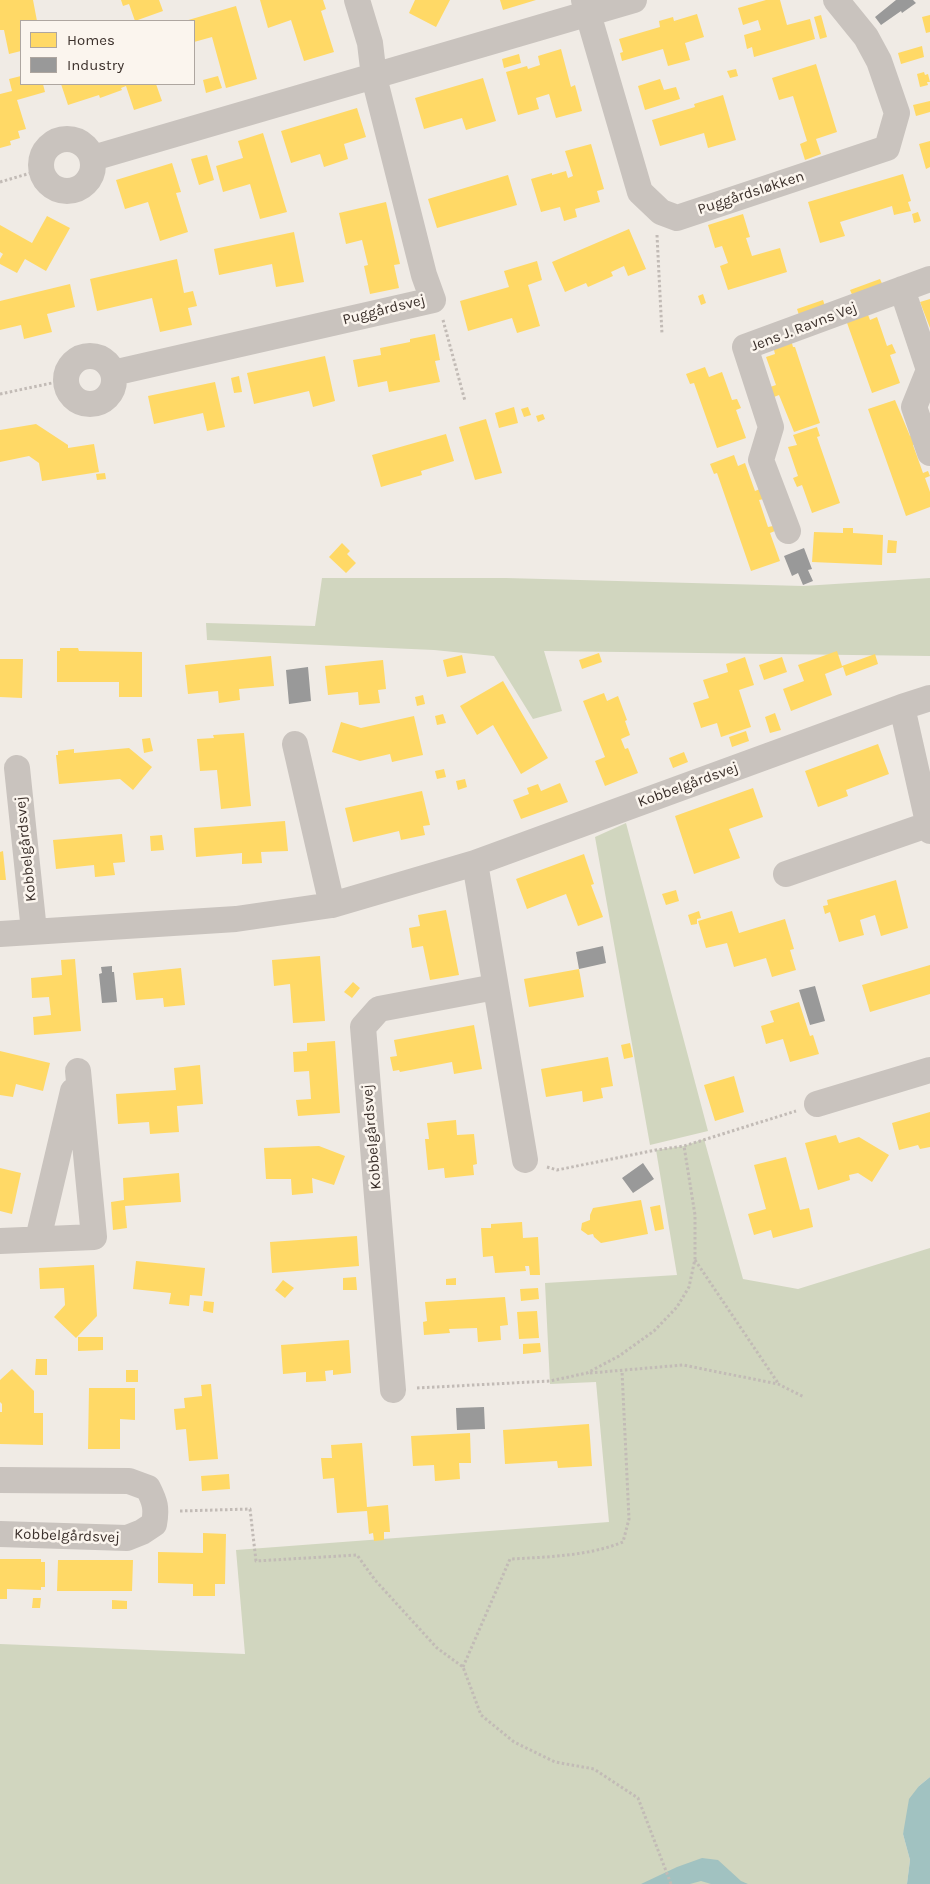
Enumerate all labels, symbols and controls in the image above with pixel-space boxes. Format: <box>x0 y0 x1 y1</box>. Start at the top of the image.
legend <box>20 20 195 85</box>
text: Homes <box>67 31 115 49</box>
text: Industry <box>67 56 124 74</box>
street label: Puggårdsløkken <box>696 167 806 219</box>
street label: Puggårdsvej <box>341 291 427 329</box>
street label: Jens J. Ravns Vej <box>748 298 860 356</box>
street label: Kobbelgårdsvej <box>635 758 741 812</box>
street label: Kobbelgårdsvej <box>12 795 40 903</box>
street label: Kobbelgårdsvej <box>358 1083 386 1191</box>
street label: Kobbelgårdsvej <box>14 1525 120 1547</box>

